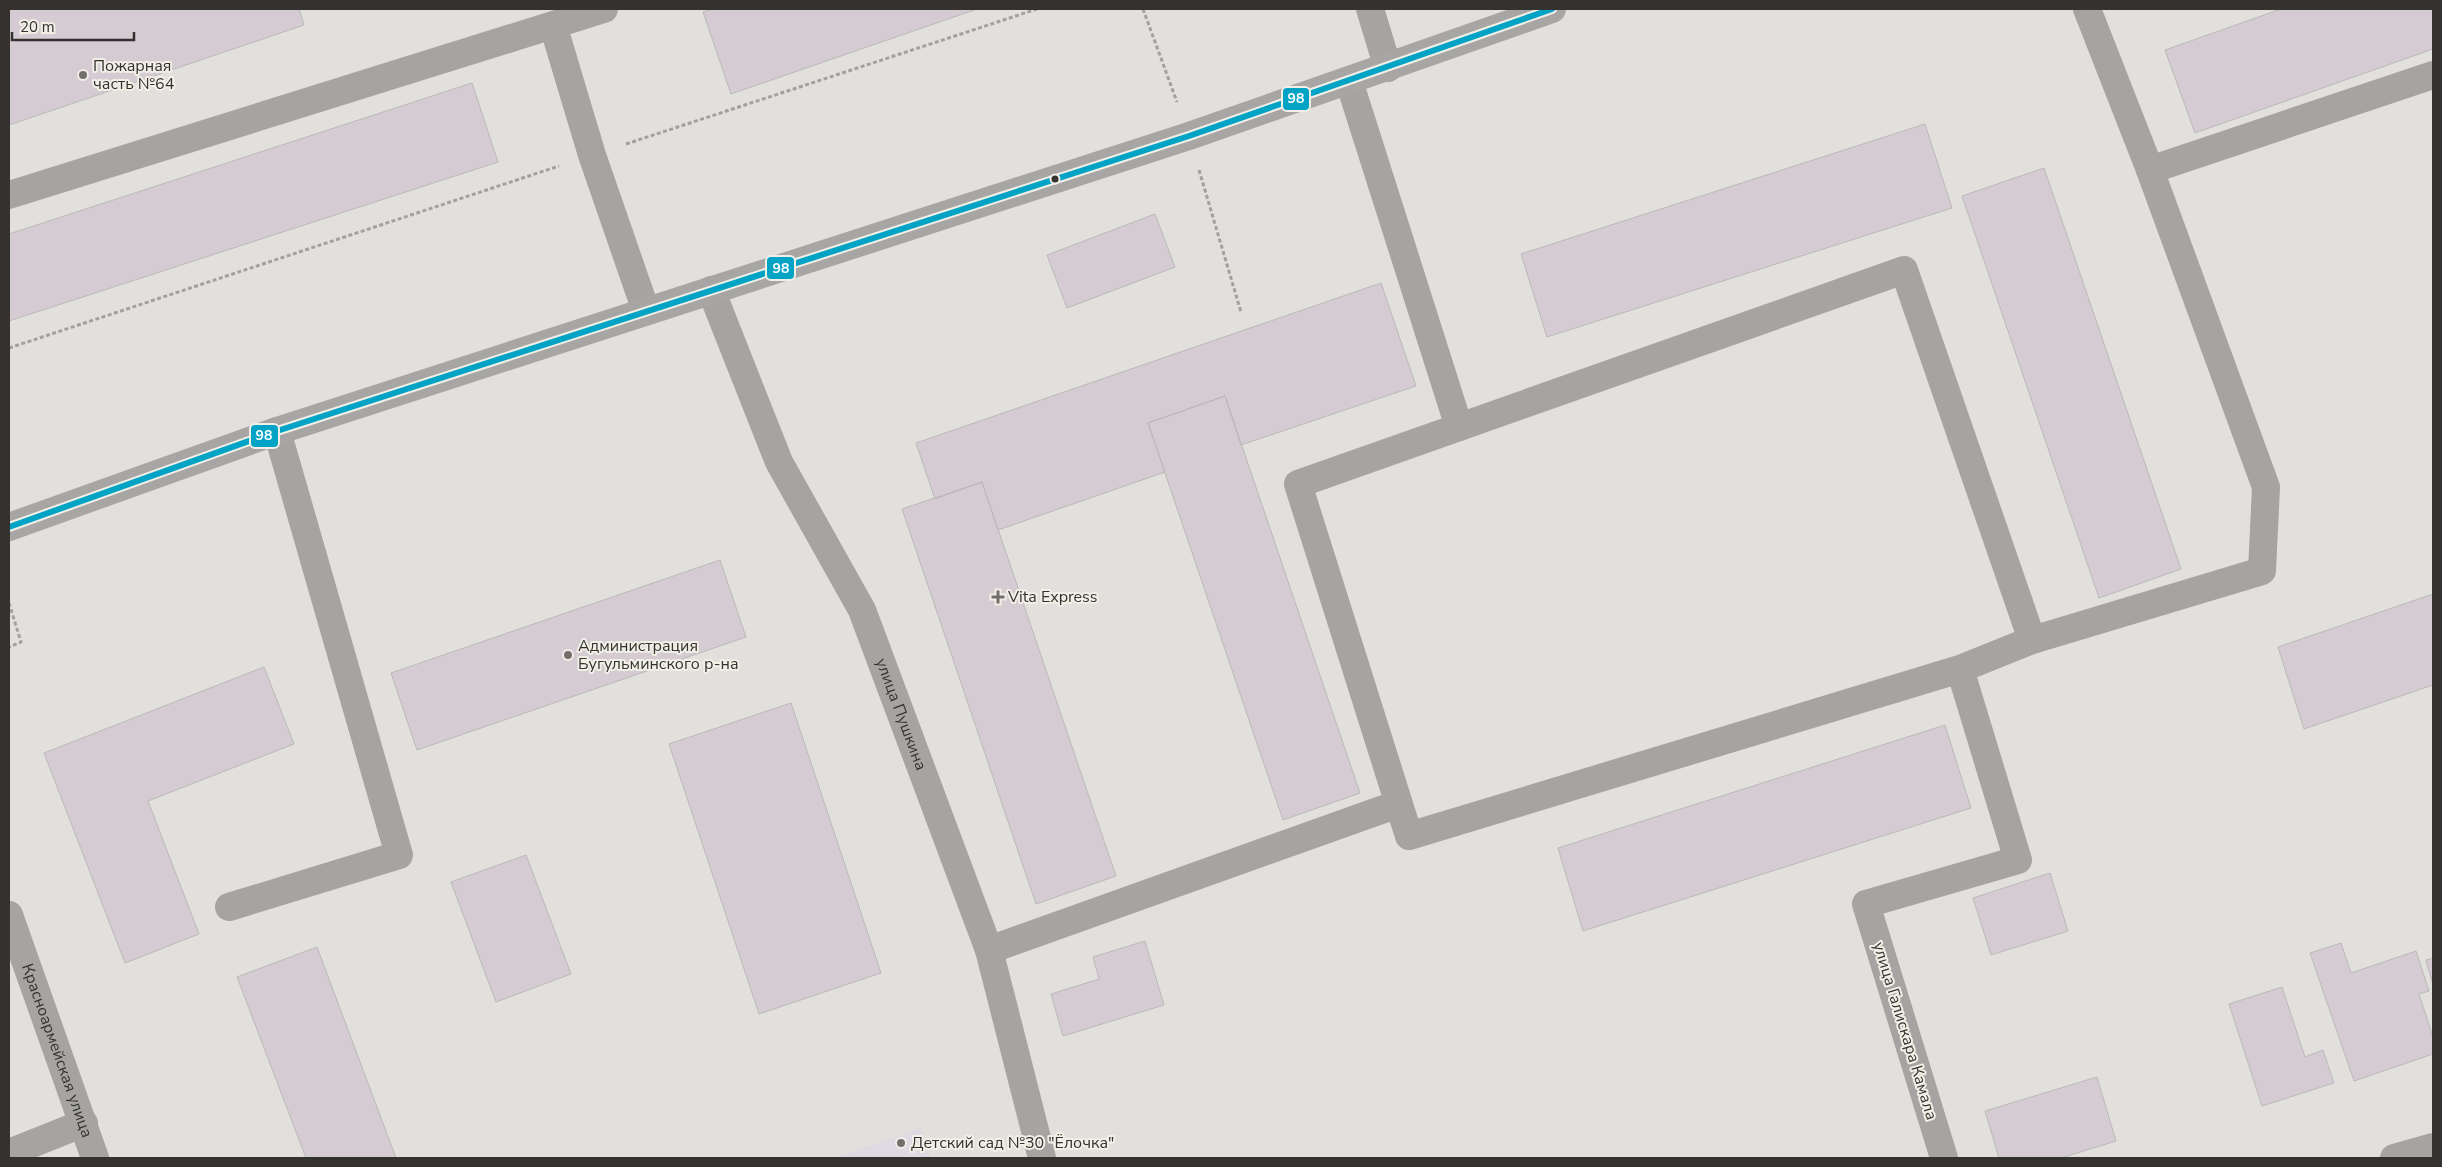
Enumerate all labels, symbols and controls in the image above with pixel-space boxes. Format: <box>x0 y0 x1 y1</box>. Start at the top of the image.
scale bar <box>12 10 135 42</box>
text: 20 m <box>20 17 55 37</box>
place label: Пожарная часть №64 <box>93 55 175 95</box>
marker: Пожарная часть №64 <box>77 69 89 81</box>
line badge: 98 <box>1282 87 1310 111</box>
text: 98 <box>1288 89 1304 108</box>
unlabelled marker <box>1050 174 1060 184</box>
line badge: 98 <box>766 256 795 280</box>
text: 98 <box>773 259 789 278</box>
line badge: 98 <box>250 424 279 448</box>
text: 98 <box>256 426 272 445</box>
place label: Vita Express <box>1007 586 1098 608</box>
marker: Vita Express <box>992 591 1004 603</box>
place label: Администрация Бугульминского р-на <box>578 635 739 675</box>
marker: Администрация Бугульминского р-на <box>562 649 574 661</box>
street label: улица Пушкина <box>870 655 932 773</box>
street label: улица Галискара Камала <box>1867 939 1943 1123</box>
street label: Красноармейская улица <box>16 961 98 1141</box>
place label: Детский сад №30 "Ёлочка" <box>911 1132 1114 1154</box>
marker: Детский сад №30 "Ёлочка" <box>895 1137 907 1149</box>

